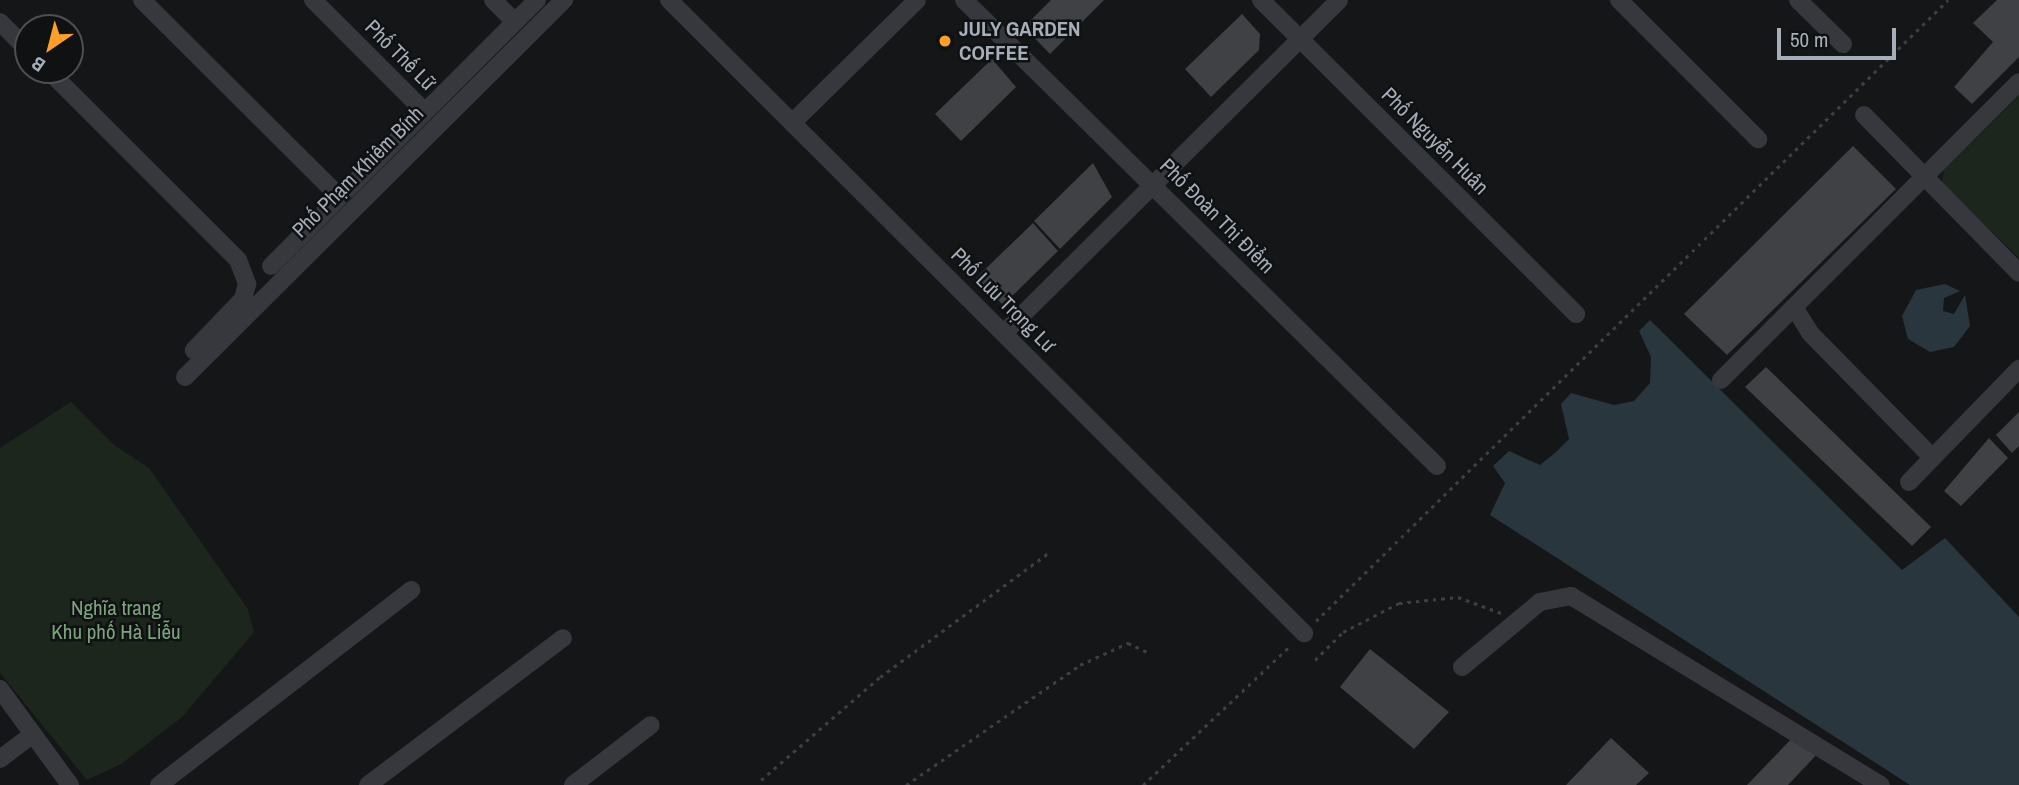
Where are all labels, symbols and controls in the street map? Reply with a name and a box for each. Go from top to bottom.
north arrow [14,14,84,84]
scale bar [1781,14,1900,58]
street label: Phố Thế Lữ [360,15,440,95]
place label: JULY GARDEN COFFEE [959,16,1081,66]
text: 50 m [1790,25,1828,54]
marker: JULY GARDEN COFFEE [937,33,953,49]
text: B [26,51,50,78]
street label: Phố Nguyễn Huân [1376,82,1494,200]
street label: Phố Phạm Khiêm Bính [287,101,429,243]
street label: Phố Đoàn Thị Điểm [1154,153,1280,279]
street label: Phố Lưu Trọng Lư [946,243,1060,357]
park label: Nghĩa trang Khu phố Hà Liễu [51,595,181,645]

